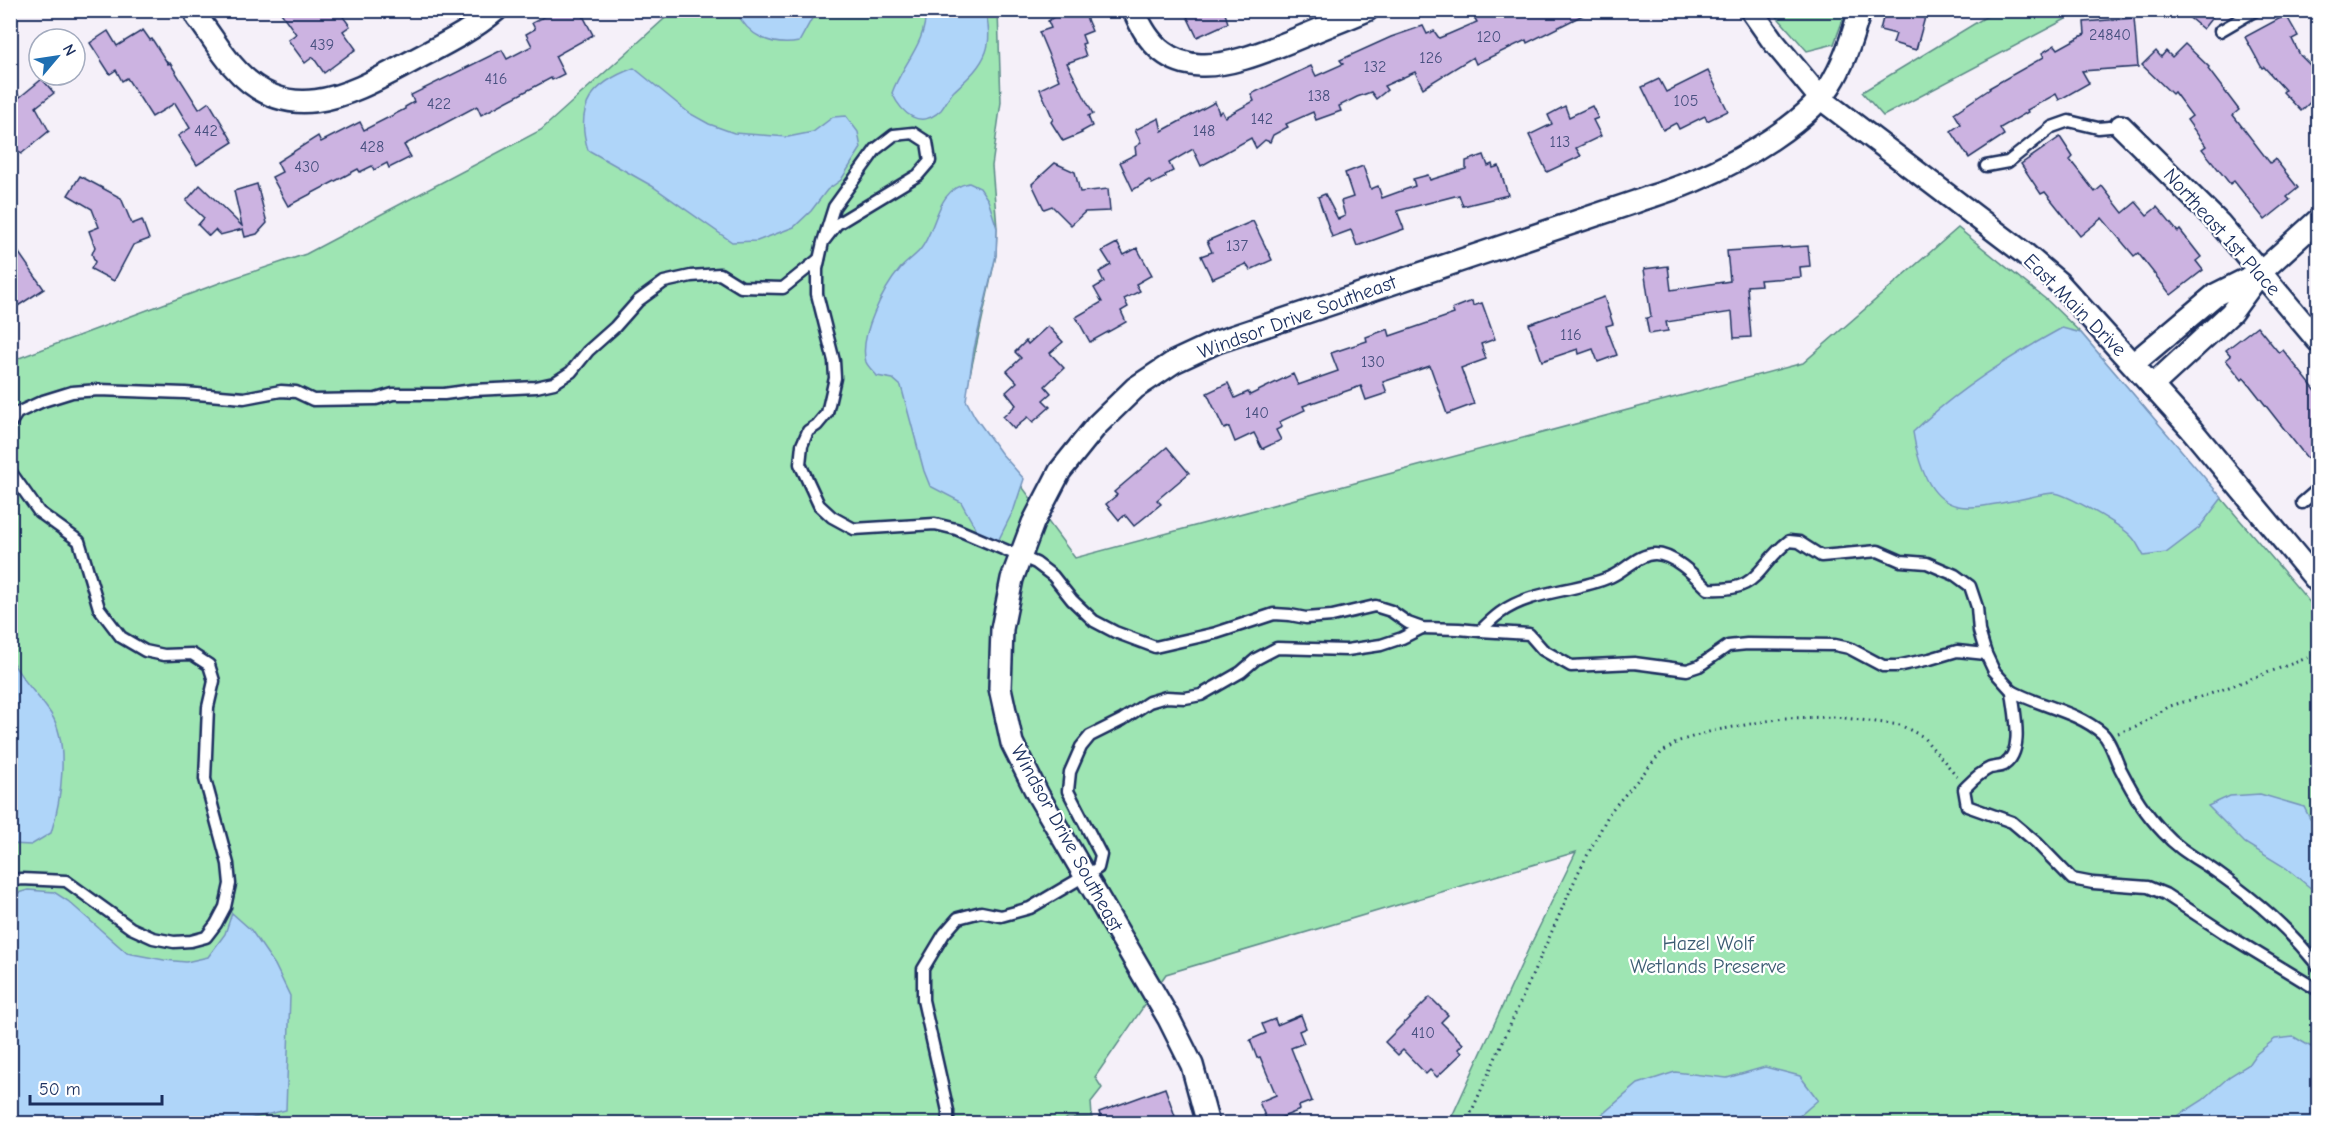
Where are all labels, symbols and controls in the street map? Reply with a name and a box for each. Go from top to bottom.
house number: 24840 [2089,26,2131,44]
north arrow [27,27,87,87]
house number: 120 [1477,28,1501,46]
house number: 439 [310,36,334,54]
text: N [59,41,80,59]
house number: 126 [1419,49,1443,67]
house number: 132 [1364,58,1386,76]
house number: 416 [485,70,507,88]
house number: 138 [1308,87,1330,105]
house number: 105 [1674,92,1698,110]
house number: 422 [427,95,451,113]
house number: 142 [1251,110,1273,128]
house number: 442 [194,122,218,140]
house number: 148 [1193,122,1215,140]
house number: 113 [1550,133,1570,151]
house number: 428 [360,138,384,156]
house number: 430 [294,158,320,176]
street label: Northeast 1st Place [2159,164,2285,300]
house number: 137 [1226,237,1248,255]
street label: East Main Drive [2019,249,2131,361]
street label: Windsor Drive Southeast [1195,270,1401,364]
house number: 116 [1560,326,1582,344]
house number: 130 [1361,353,1385,371]
house number: 140 [1245,404,1269,422]
street label: Windsor Drive Southeast [1006,741,1128,936]
park label: Hazel Wolf Wetlands Preserve [1630,932,1786,978]
house number: 410 [1411,1024,1435,1042]
scale bar [30,1068,162,1106]
text: 50 m [39,1079,81,1100]

